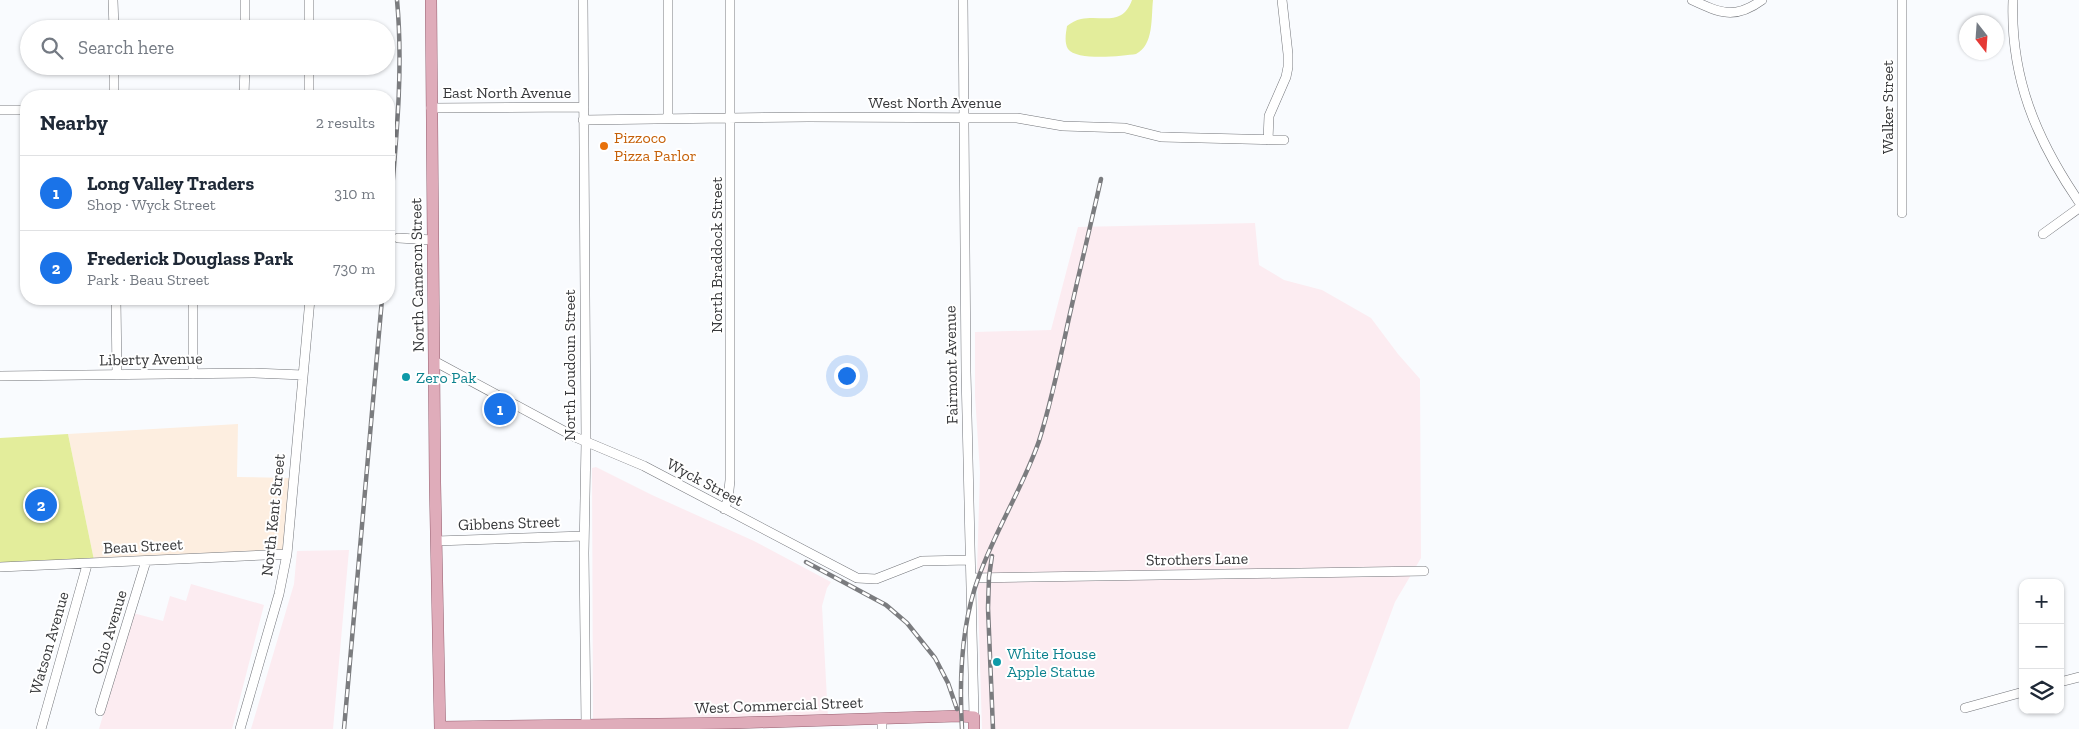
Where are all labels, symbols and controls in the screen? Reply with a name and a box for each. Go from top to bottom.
north arrow [1959,15,2004,60]
search box [20,20,395,75]
icon: search [38,34,66,62]
text: Search here [78,36,174,59]
street label: Walker Street [1878,60,1897,154]
street label: East North Avenue [443,83,571,102]
street label: West North Avenue [868,93,1002,112]
text: Nearby [40,110,108,135]
text: 2 results [316,113,375,132]
place label: Pizzoco Pizza Parlor [614,128,697,165]
marker: Pizzoco Pizza Parlor [598,140,610,152]
text: Long Valley Traders [87,172,254,195]
street label: North Braddock Street [707,177,726,333]
text: 1 [53,184,59,203]
text: 310 m [334,184,375,203]
text: Shop · Wyck Street [87,195,216,214]
street label: North Cameron Street [406,198,428,352]
text: Frederick Douglass Park [87,247,293,270]
text: 2 [52,259,60,278]
text: 730 m [333,259,375,278]
text: Park · Beau Street [87,270,209,289]
street label: North Loudoun Street [560,289,579,441]
street label: Fairmont Avenue [940,306,962,424]
street label: Liberty Avenue [99,349,203,369]
your location [834,363,860,389]
place label: Zero Pak [416,368,477,387]
marker: Zero Pak [400,371,412,383]
pin: 1 [484,390,516,428]
street label: North Kent Street [257,453,289,577]
street label: Wyck Street [664,454,747,510]
pin: 2 [25,486,57,524]
street label: Gibbens Street [458,512,560,534]
street label: Beau Street [103,534,183,558]
street label: Strothers Lane [1146,549,1248,569]
map controls [2019,579,2064,714]
button: + [2019,579,2064,624]
street label: Ohio Avenue [87,588,131,676]
street label: Watson Avenue [25,589,73,697]
button: − [2019,624,2064,669]
place label: White House Apple Statue [1007,644,1096,681]
marker: White House Apple Statue [991,656,1003,668]
button: layers [2019,669,2064,714]
street label: West Commercial Street [695,693,864,717]

